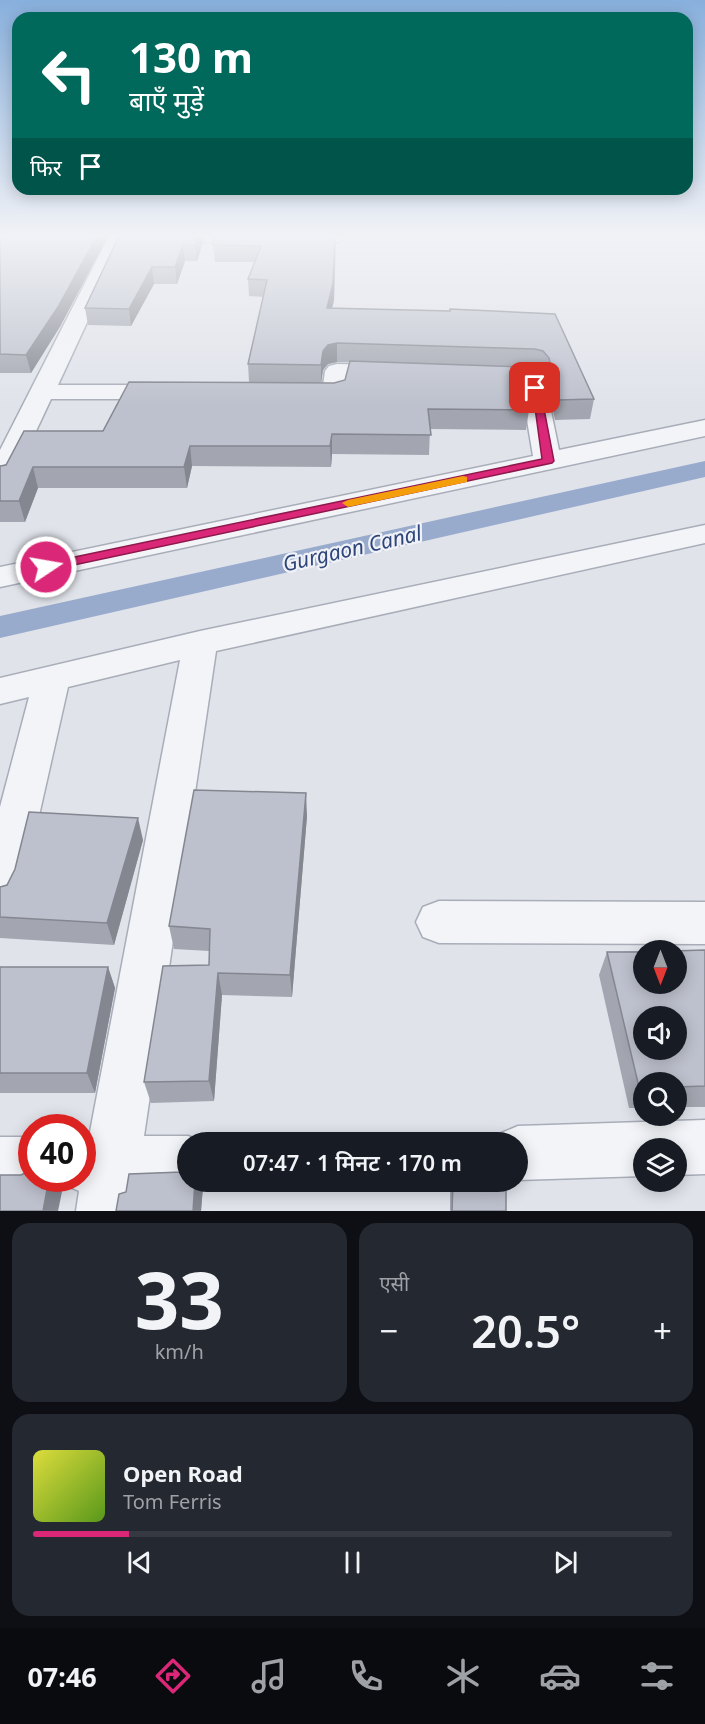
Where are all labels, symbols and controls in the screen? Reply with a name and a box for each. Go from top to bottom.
text: 130 m [129,28,253,85]
icon: left [30,36,108,114]
text: बाएँ मुड़ें [129,82,204,119]
icon: arrive [74,150,107,183]
text: फिर [30,152,62,182]
pin [509,362,560,413]
icon: arrive [518,371,551,404]
water label: Gurgaon Canal [280,518,425,578]
position arrow [14,535,78,599]
north arrow [633,940,687,994]
map controls [633,940,687,1192]
button: sound [633,1006,687,1060]
button: search [633,1072,687,1126]
speed limit sign: 40 [18,1114,96,1192]
button: layers [633,1138,687,1192]
text: 07:47 · 1 मिनट · 170 m [243,1147,462,1177]
text: 33 [135,1246,224,1352]
text: एसी [380,1270,409,1297]
text: 20.5° [471,1300,580,1361]
text: − [380,1308,398,1353]
text: + [653,1308,672,1353]
text: km/h [155,1338,204,1365]
text: Open Road [123,1458,243,1488]
text: Tom Ferris [123,1488,222,1515]
icon: previous [123,1546,156,1579]
icon: pause [336,1546,369,1579]
icon: next [549,1546,582,1579]
icon: directions [152,1655,194,1697]
icon: music [248,1655,290,1697]
icon: phone [345,1655,387,1697]
icon: climate [442,1655,484,1697]
icon: car [539,1655,581,1697]
icon: filters [636,1655,678,1697]
text: 07:46 [27,1658,97,1695]

